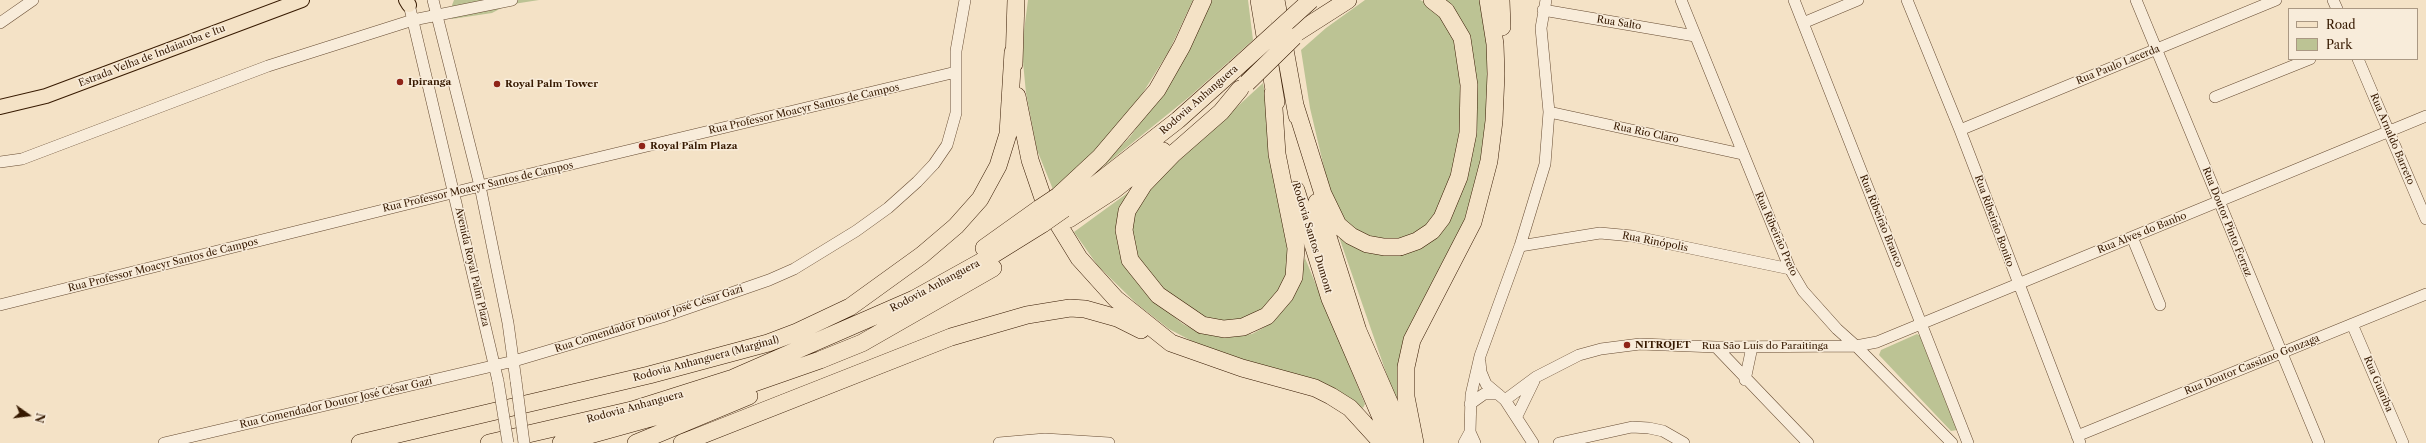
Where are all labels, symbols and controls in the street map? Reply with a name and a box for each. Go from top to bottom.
legend [2288,8,2418,60]
street label: Rua Salto [1596,14,1642,32]
text: Road [2326,17,2356,32]
street label: Estrada Velha de Indaiatuba e Itu [77,22,227,90]
text: Park [2326,37,2352,52]
street label: Rua Paulo Lacerda [2074,43,2162,87]
street label: Rodovia Anhanguera [1157,63,1241,137]
place label: Ipiranga [408,76,451,88]
marker: Ipiranga [395,77,405,87]
place label: Royal Palm Tower [505,78,598,90]
marker: Royal Palm Tower [492,79,502,89]
street label: Rua Professor Moacyr Santos de Campos [708,81,900,137]
street label: Rua Arnaldo Barreto [2367,91,2417,187]
street label: Rua Rio Claro [1612,120,1680,146]
place label: Royal Palm Plaza [650,140,738,152]
marker: Royal Palm Plaza [637,141,647,151]
street label: Rua Professor Moacyr Santos de Campos [382,159,574,215]
street label: Rua Doutor Pinto Ferraz [2200,165,2254,279]
street label: Rua Ribeirão Branco [1857,173,1905,269]
street label: Rua Ribeirão Bonito [1972,173,2016,269]
street label: Rodovia Santos Dumont [1289,181,1335,295]
street label: Rua Ribeirão Preto [1752,190,1800,278]
street label: Avenida Royal Palm Plaza [452,206,492,328]
street label: Rua Alves do Banho [2096,210,2188,256]
street label: Rua Rinópolis [1621,230,1689,254]
street label: Rua Professor Moacyr Santos de Campos [67,236,259,294]
street label: Rodovia Anhanguera [888,257,982,315]
street label: Rua Comendador Doutor José César Gazi [553,283,745,355]
street label: Rua Doutor Cassiano Gonzaga [2183,332,2321,398]
street label: Rodovia Anhanguera (Marginal) [632,334,780,384]
place label: NITROJET [1635,339,1691,351]
marker: NITROJET [1622,340,1632,350]
street label: Rua São Luís do Paraitinga [1702,340,1828,352]
street label: Rua Guariba [2361,354,2395,414]
street label: Rua Comendador Doutor José César Gazi [239,375,433,431]
street label: Rodovia Anhanguera [585,388,685,426]
north arrow [8,395,48,435]
text: N [32,412,48,424]

